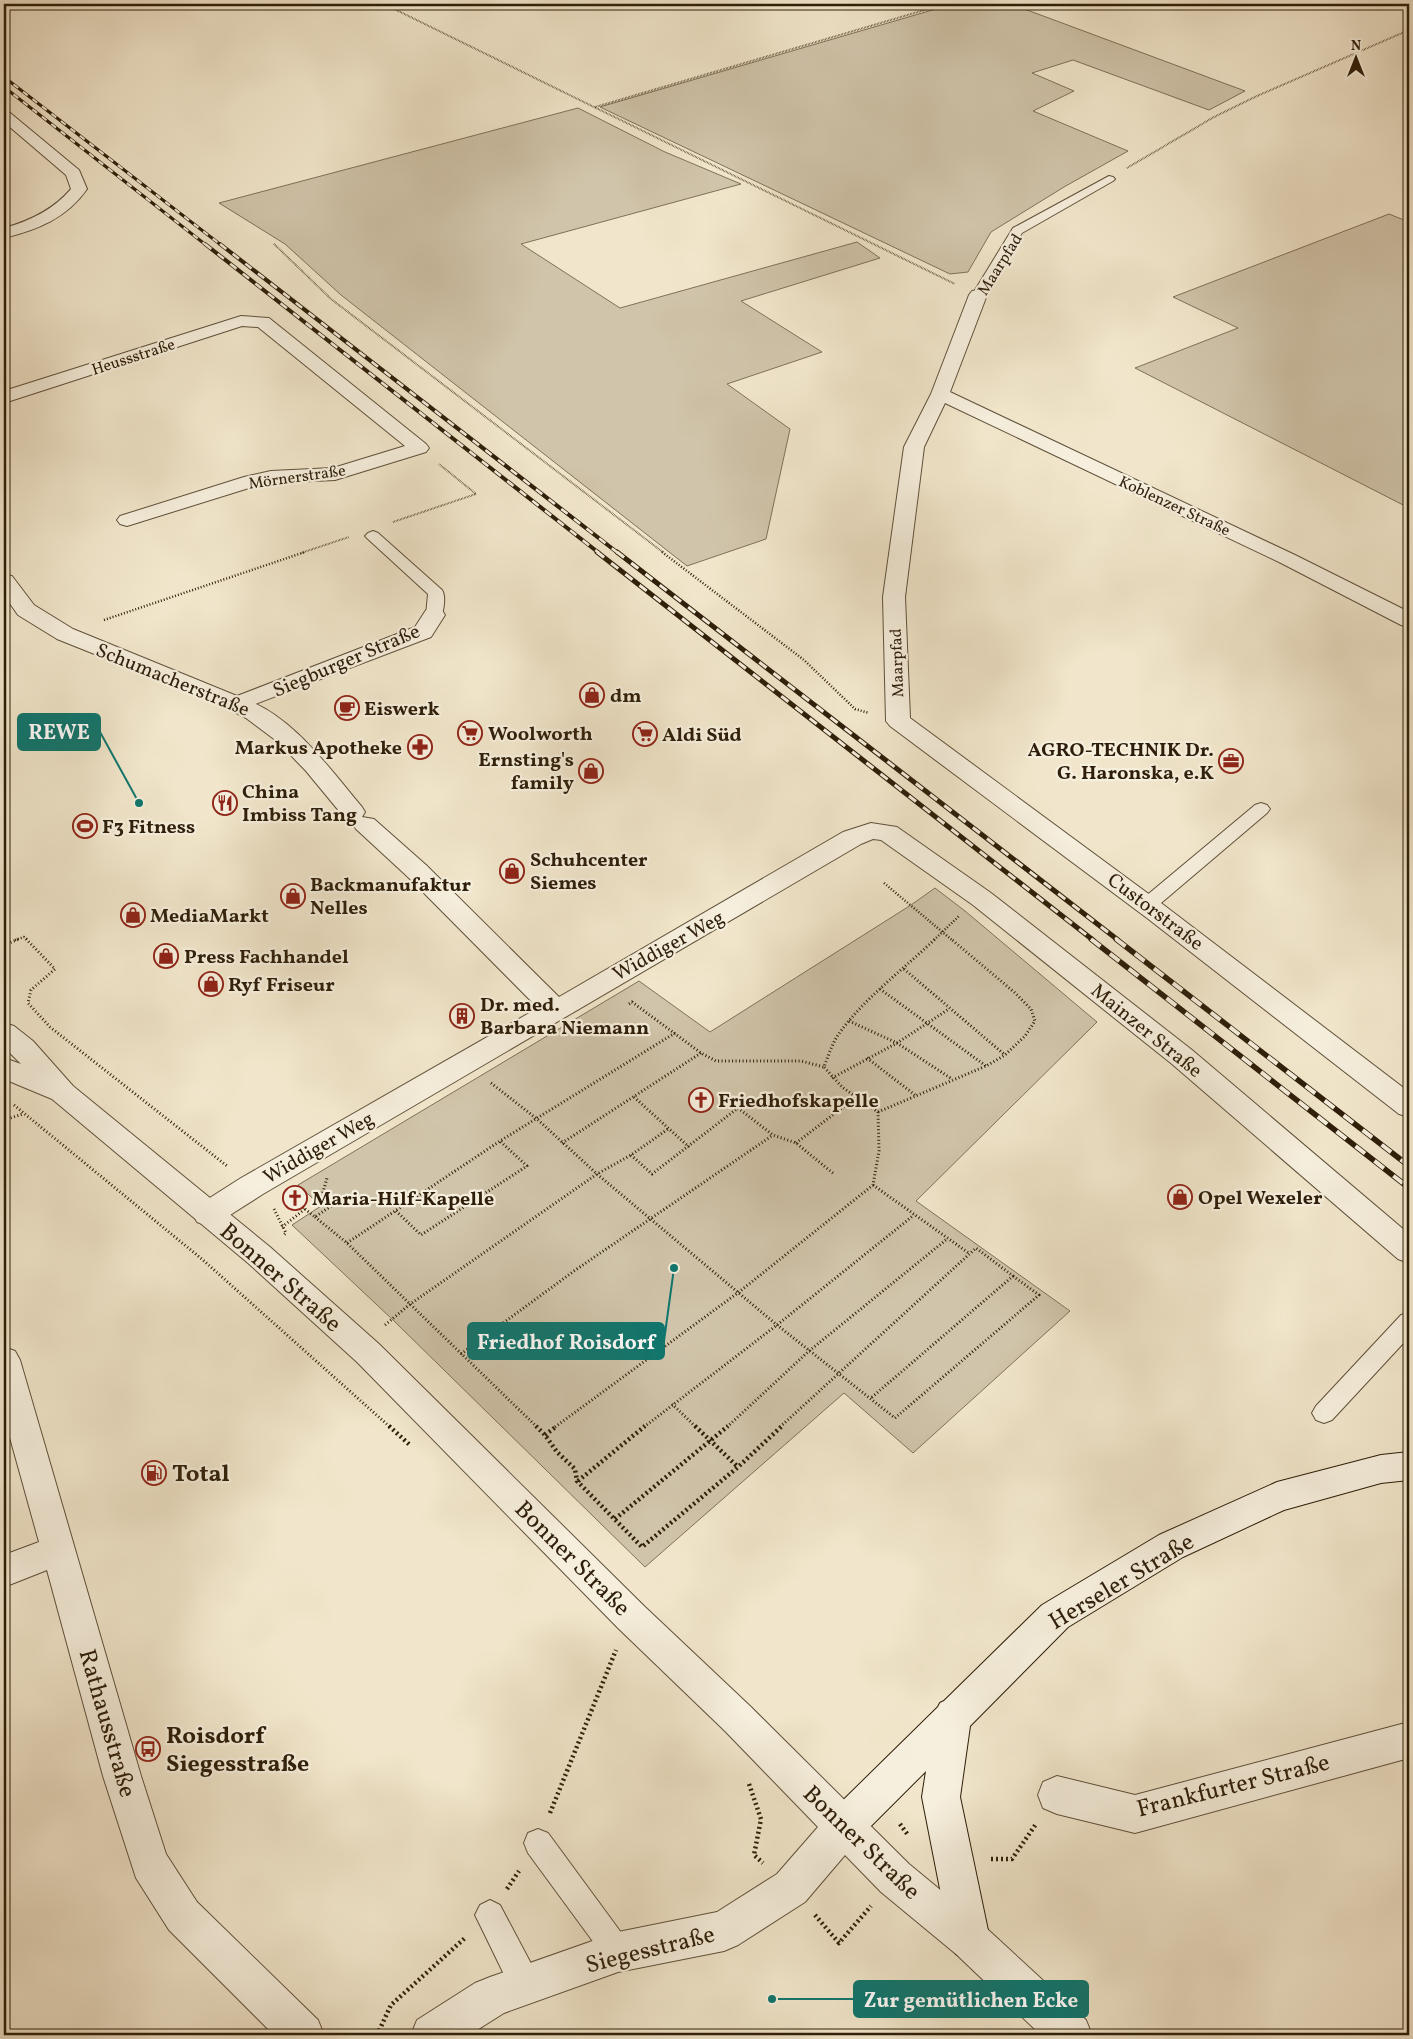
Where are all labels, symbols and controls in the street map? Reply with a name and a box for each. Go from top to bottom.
north arrow [1330,32,1380,82]
text: N [1351,37,1361,56]
street label: Maarpfad [973,230,1028,300]
street label: Heussstraße [89,334,178,382]
street label: Mörnerstraße [247,460,347,496]
street label: Koblenzer Straße [1115,471,1234,542]
street label: Siegburger Straße [269,618,425,705]
street label: Maarpfad [886,628,910,698]
street label: Schumacherstraße [91,637,253,725]
shop icon: dm [579,682,605,708]
place label: dm [610,683,642,711]
cafe icon: Eiswerk [334,695,360,721]
place label: Eiswerk [364,696,440,724]
callout: REWE [18,714,100,750]
text: REWE [28,719,90,748]
supermarket icon: Woolworth [457,720,483,746]
place label: Woolworth [488,721,593,749]
supermarket icon: Aldi Süd [632,721,658,747]
place label: Aldi Süd [662,722,742,750]
pharmacy icon: Markus Apotheke [407,734,433,760]
place label: Markus Apotheke [235,735,402,763]
place label: AGRO-TECHNIK Dr. G. Haronska, e.K [1028,737,1215,788]
place label: Ernsting's family [478,747,574,798]
office icon: AGRO-TECHNIK Dr. G. Haronska, e.K [1218,748,1244,774]
shop icon: Ernsting's family [578,758,604,784]
place label: China Imbiss Tang [242,779,357,830]
restaurant icon: China Imbiss Tang [212,790,238,816]
sports icon: F3 Fitness [72,813,98,839]
place label: F3 Fitness [102,814,195,842]
place label: Schuhcenter Siemes [530,847,648,898]
shop icon: Schuhcenter Siemes [499,858,525,884]
street label: Custorstraße [1101,867,1209,958]
place label: Backmanufaktur Nelles [310,872,471,923]
shop icon: Backmanufaktur Nelles [280,883,306,909]
shop icon: MediaMarkt [120,902,146,928]
place label: MediaMarkt [150,903,269,931]
street label: Widdiger Weg [608,905,730,989]
shop icon: Press Fachhandel [153,943,179,969]
place label: Press Fachhandel [184,944,349,972]
shop icon: Ryf Friseur [198,971,224,997]
place label: Ryf Friseur [228,972,335,1000]
street label: Mainzer Straße [1084,978,1208,1085]
place label: Dr. med. Barbara Niemann [480,992,649,1043]
building icon: Dr. med. Barbara Niemann [449,1003,475,1029]
church icon: Friedhofskapelle [688,1087,714,1113]
place label: Friedhofskapelle [718,1088,879,1116]
street label: Widdiger Weg [258,1106,380,1192]
shop icon: Opel Wexeler [1167,1184,1193,1210]
church icon: Maria-Hilf-Kapelle [282,1185,308,1211]
place label: Opel Wexeler [1198,1185,1323,1213]
place label: Maria-Hilf-Kapelle [312,1186,494,1214]
street label: Bonner Straße [211,1216,348,1341]
callout: Friedhof Roisdorf [468,1323,664,1359]
text: Friedhof Roisdorf [477,1329,657,1358]
place label: Total [172,1458,230,1492]
fuel station icon: Total [141,1460,167,1486]
street label: Bonner Straße [506,1494,637,1625]
street label: Herseler Straße [1043,1526,1201,1640]
street label: Rathausstraße [69,1645,143,1802]
place label: Roisdorf Siegesstraße [166,1720,309,1782]
bus stop icon: Roisdorf Siegesstraße [135,1736,161,1762]
street label: Frankfurter Straße [1133,1747,1334,1827]
street label: Bonner Straße [794,1778,927,1908]
street label: Siegesstraße [582,1918,719,1983]
callout: Zur gemütlichen Ecke [854,1981,1088,2017]
text: Zur gemütlichen Ecke [864,1987,1078,2016]

